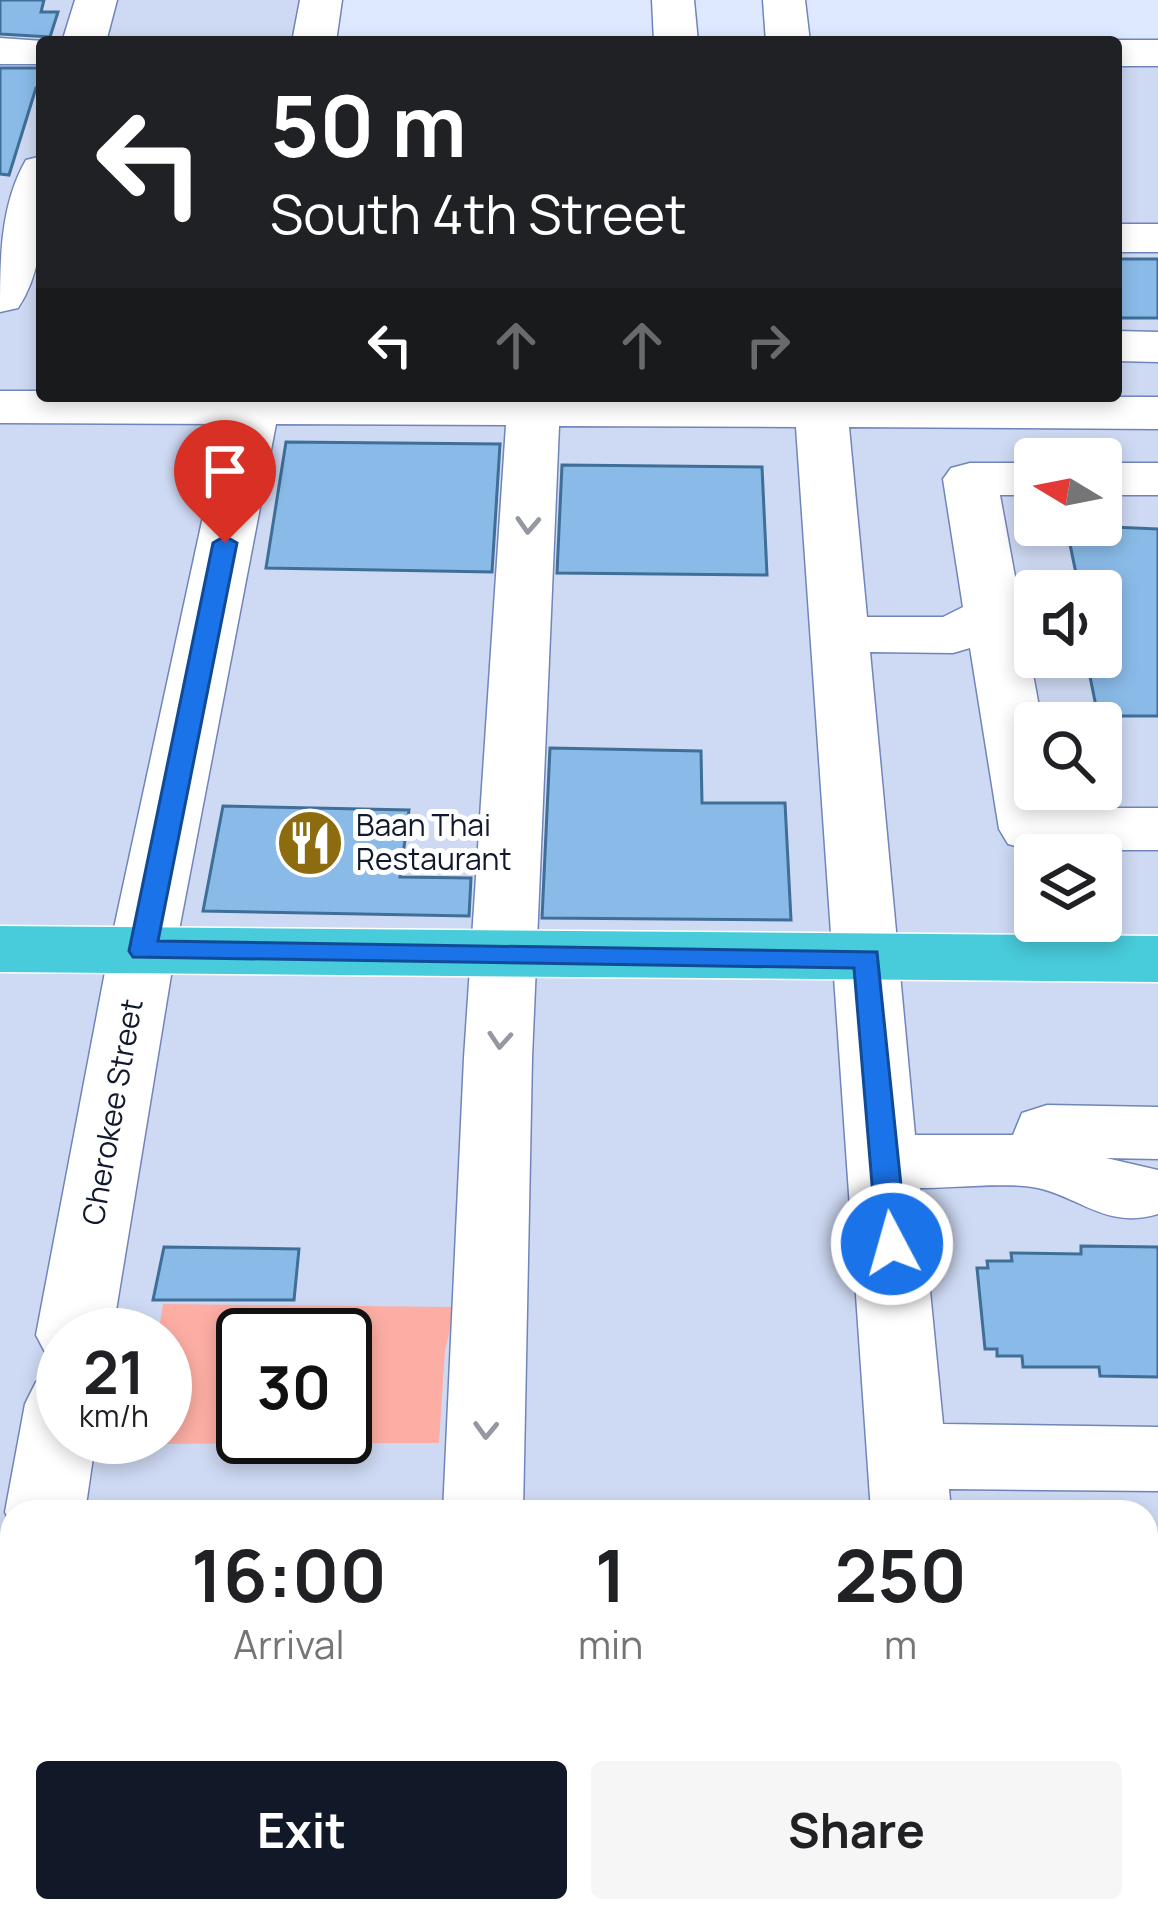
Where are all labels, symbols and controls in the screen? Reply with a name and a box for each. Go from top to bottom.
text: 50 m [270,67,467,182]
icon: left [72,84,228,240]
text: South 4th Street [270,176,687,250]
icon: left [357,312,423,378]
icon: ahead [483,312,549,378]
icon: ahead [609,312,675,378]
icon: right [735,312,801,378]
pin [174,420,276,543]
icon: arrive [192,438,258,504]
north arrow [1014,438,1122,546]
map controls [1014,438,1122,942]
one-way arrow [515,516,541,535]
button: sound [1014,570,1122,678]
button: search [1014,702,1122,810]
place label: Baan Thai Restaurant [356,804,511,879]
restaurant icon: Baan Thai Restaurant [275,808,345,878]
button: layers [1014,834,1122,942]
street label: Cherokee Street [71,995,152,1228]
one-way arrow [487,1031,513,1050]
position arrow [829,1181,955,1307]
speed limit sign: 30 [216,1308,372,1464]
text: 21 [83,1330,145,1412]
text: km/h [79,1395,149,1436]
one-way arrow [473,1421,499,1440]
text: 16:00 [191,1525,387,1624]
text: 1 [595,1525,626,1624]
text: 250 [834,1525,967,1624]
text: Arrival [233,1617,345,1671]
text: min [578,1617,643,1671]
text: m [884,1617,917,1671]
button: Exit [36,1761,567,1899]
button: Share [591,1761,1122,1899]

